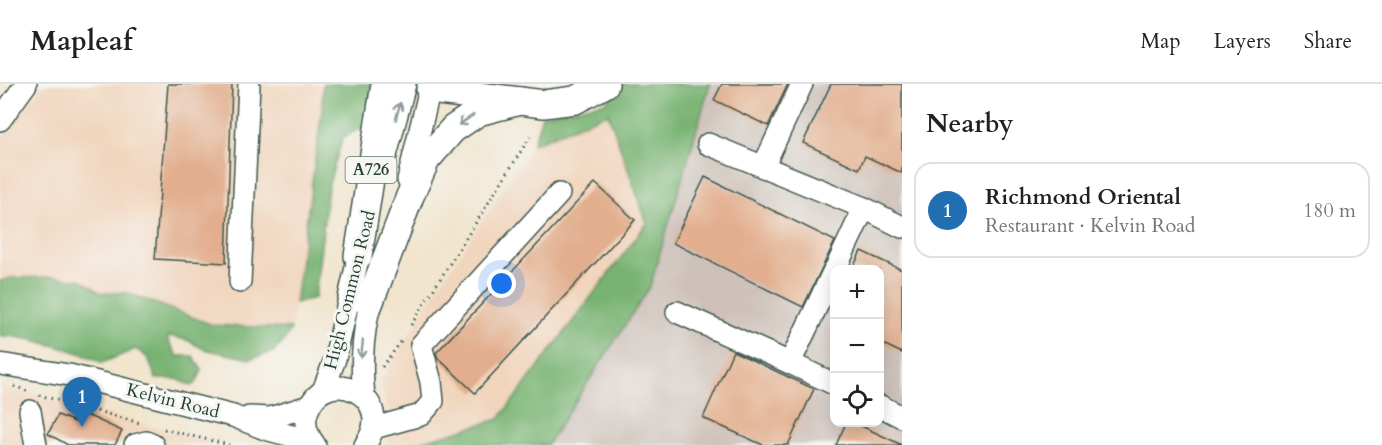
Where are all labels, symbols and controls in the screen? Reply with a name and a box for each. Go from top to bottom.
text: Mapleaf [30,22,133,60]
text: Map [1141,27,1181,56]
text: Layers [1214,27,1271,56]
text: Share [1304,27,1352,56]
one-way arrow [393,102,404,121]
text: Nearby [926,106,1014,141]
one-way arrow [458,114,474,126]
road number: A726 [346,157,397,183]
text: Richmond Oriental [985,182,1181,212]
text: 1 [942,197,953,224]
text: 180 m [1303,197,1356,224]
street label: High Common Road [318,207,382,372]
text: Restaurant · Kelvin Road [985,212,1196,239]
map controls [830,265,884,427]
button: + [830,265,884,319]
your location [487,269,516,298]
button: − [830,319,884,373]
one-way arrow [356,338,367,358]
button: locate [830,373,884,427]
street label: Kelvin Road [124,377,222,425]
pin: 1 [62,378,101,427]

